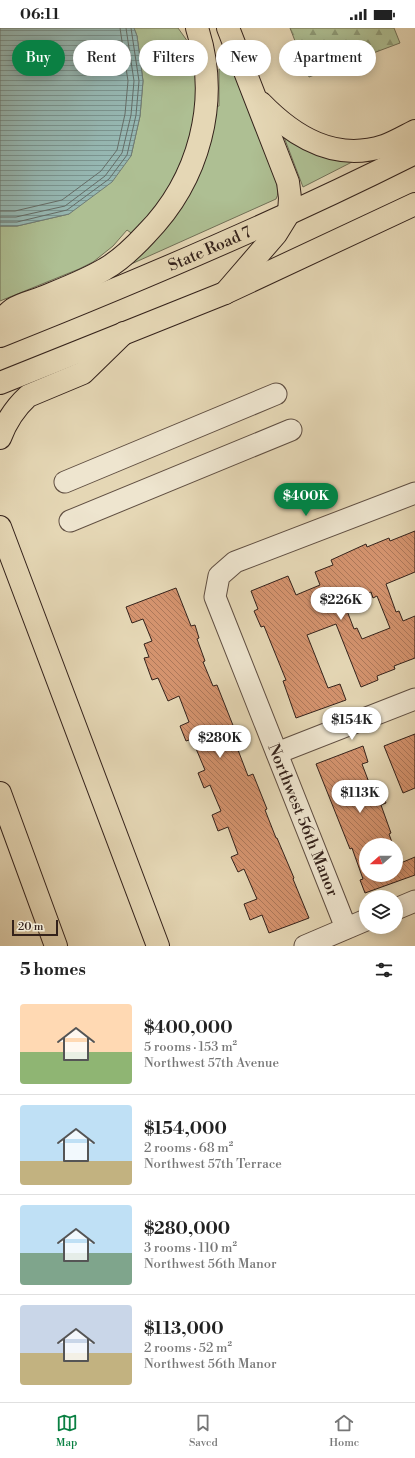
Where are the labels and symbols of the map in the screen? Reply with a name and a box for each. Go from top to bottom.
street label: State Road 7 [165,222,254,276]
pin: $400K [278,483,334,517]
pin: $226K [313,587,369,621]
pin: $154K [324,707,380,741]
pin: $280K [192,725,248,759]
street label: Northwest 56th Manor [263,741,343,900]
pin: $113K [332,780,388,814]
north arrow [359,838,403,882]
scale bar [12,918,58,937]

